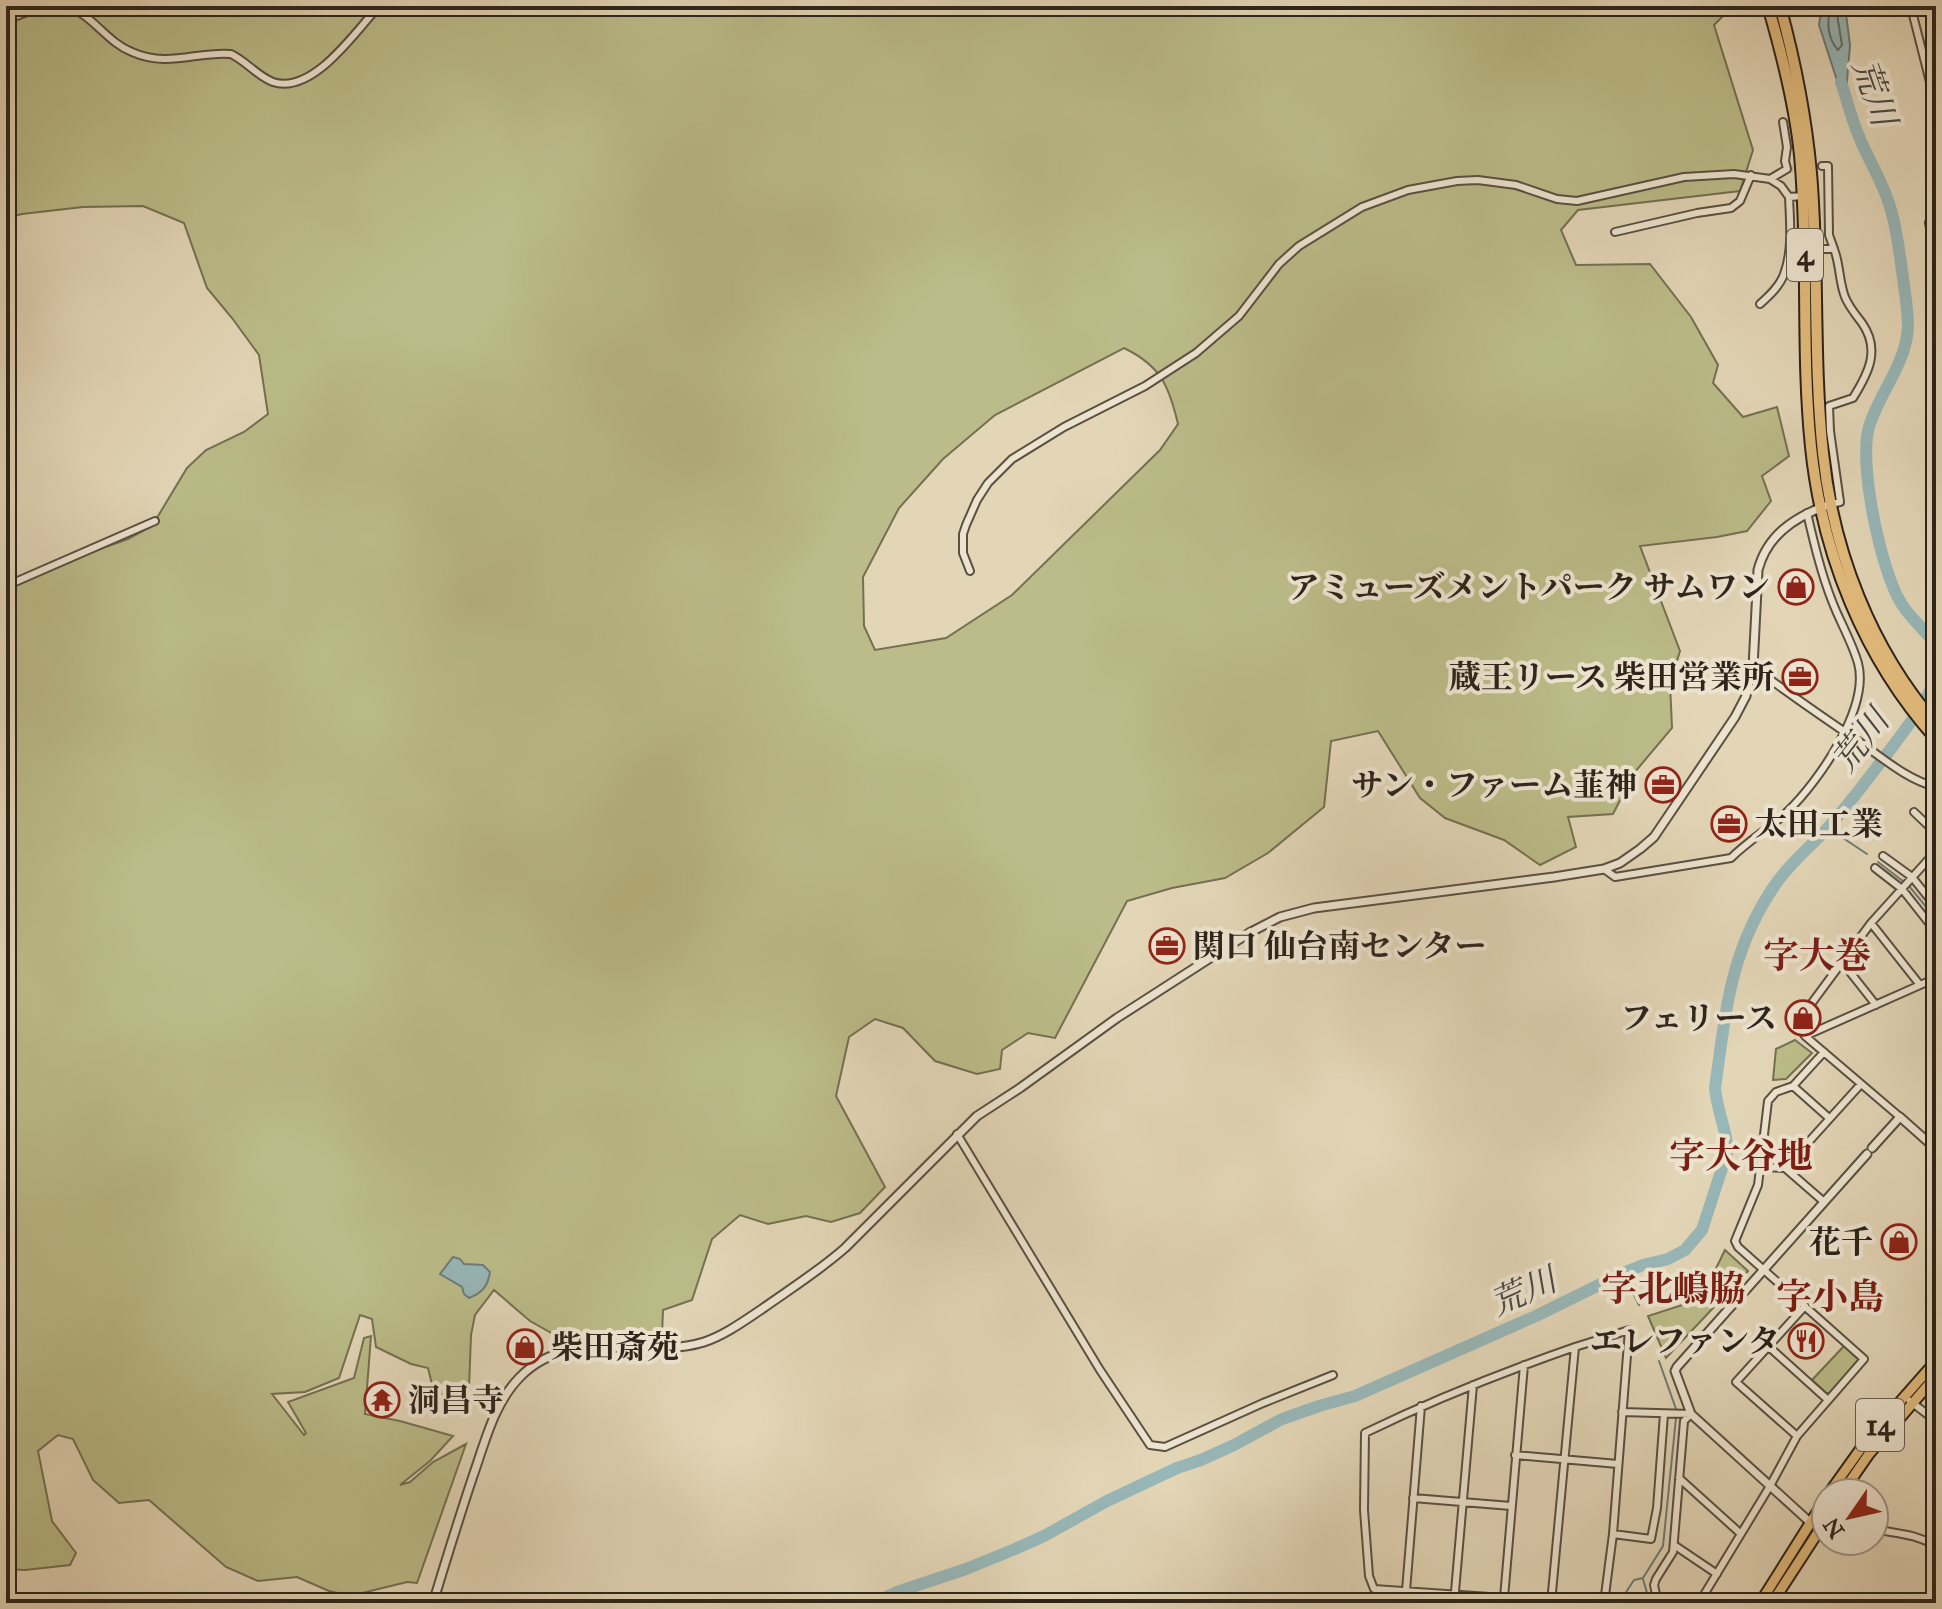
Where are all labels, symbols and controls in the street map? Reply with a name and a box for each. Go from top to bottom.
water label: 荒川 [1844,53,1906,135]
road number: 4 [1787,229,1823,281]
place label: アミューズメントパーク サムワン [1288,568,1770,607]
shop icon: アミューズメントパーク サムワン [1777,568,1815,606]
place label: 蔵王リース 柴田営業所 [1449,658,1774,697]
office icon: 蔵王リース 柴田営業所 [1781,658,1819,696]
water label: 荒川 [1823,698,1900,780]
place label: サン・ファーム韮神 [1351,766,1637,805]
office icon: サン・ファーム韮神 [1644,766,1682,804]
office icon: 太田工業 [1710,805,1748,843]
place label: 太田工業 [1755,805,1883,844]
office icon: 関口 仙台南センター [1148,927,1186,965]
place label: 関口 仙台南センター [1193,927,1487,966]
district label: 字大巻 [1763,934,1871,978]
place label: フェリース [1620,999,1777,1038]
shop icon: フェリース [1784,999,1822,1037]
district label: 字大谷地 [1669,1134,1813,1178]
place label: 花千 [1809,1223,1873,1262]
shop icon: 花千 [1880,1223,1918,1261]
water label: 荒川 [1484,1257,1566,1324]
district label: 字北嶋脇 [1601,1267,1745,1311]
district label: 字小島 [1776,1275,1884,1319]
place label: エレファンタ [1590,1322,1780,1361]
restaurant icon: エレファンタ [1787,1322,1825,1360]
shop icon: 柴田斎苑 [506,1328,544,1366]
place label: 柴田斎苑 [551,1328,679,1367]
temple icon: 洞昌寺 [363,1381,401,1419]
place label: 洞昌寺 [408,1381,504,1420]
road number: 14 [1856,1399,1904,1451]
north arrow [1810,1477,1890,1557]
text: N [1817,1512,1850,1543]

